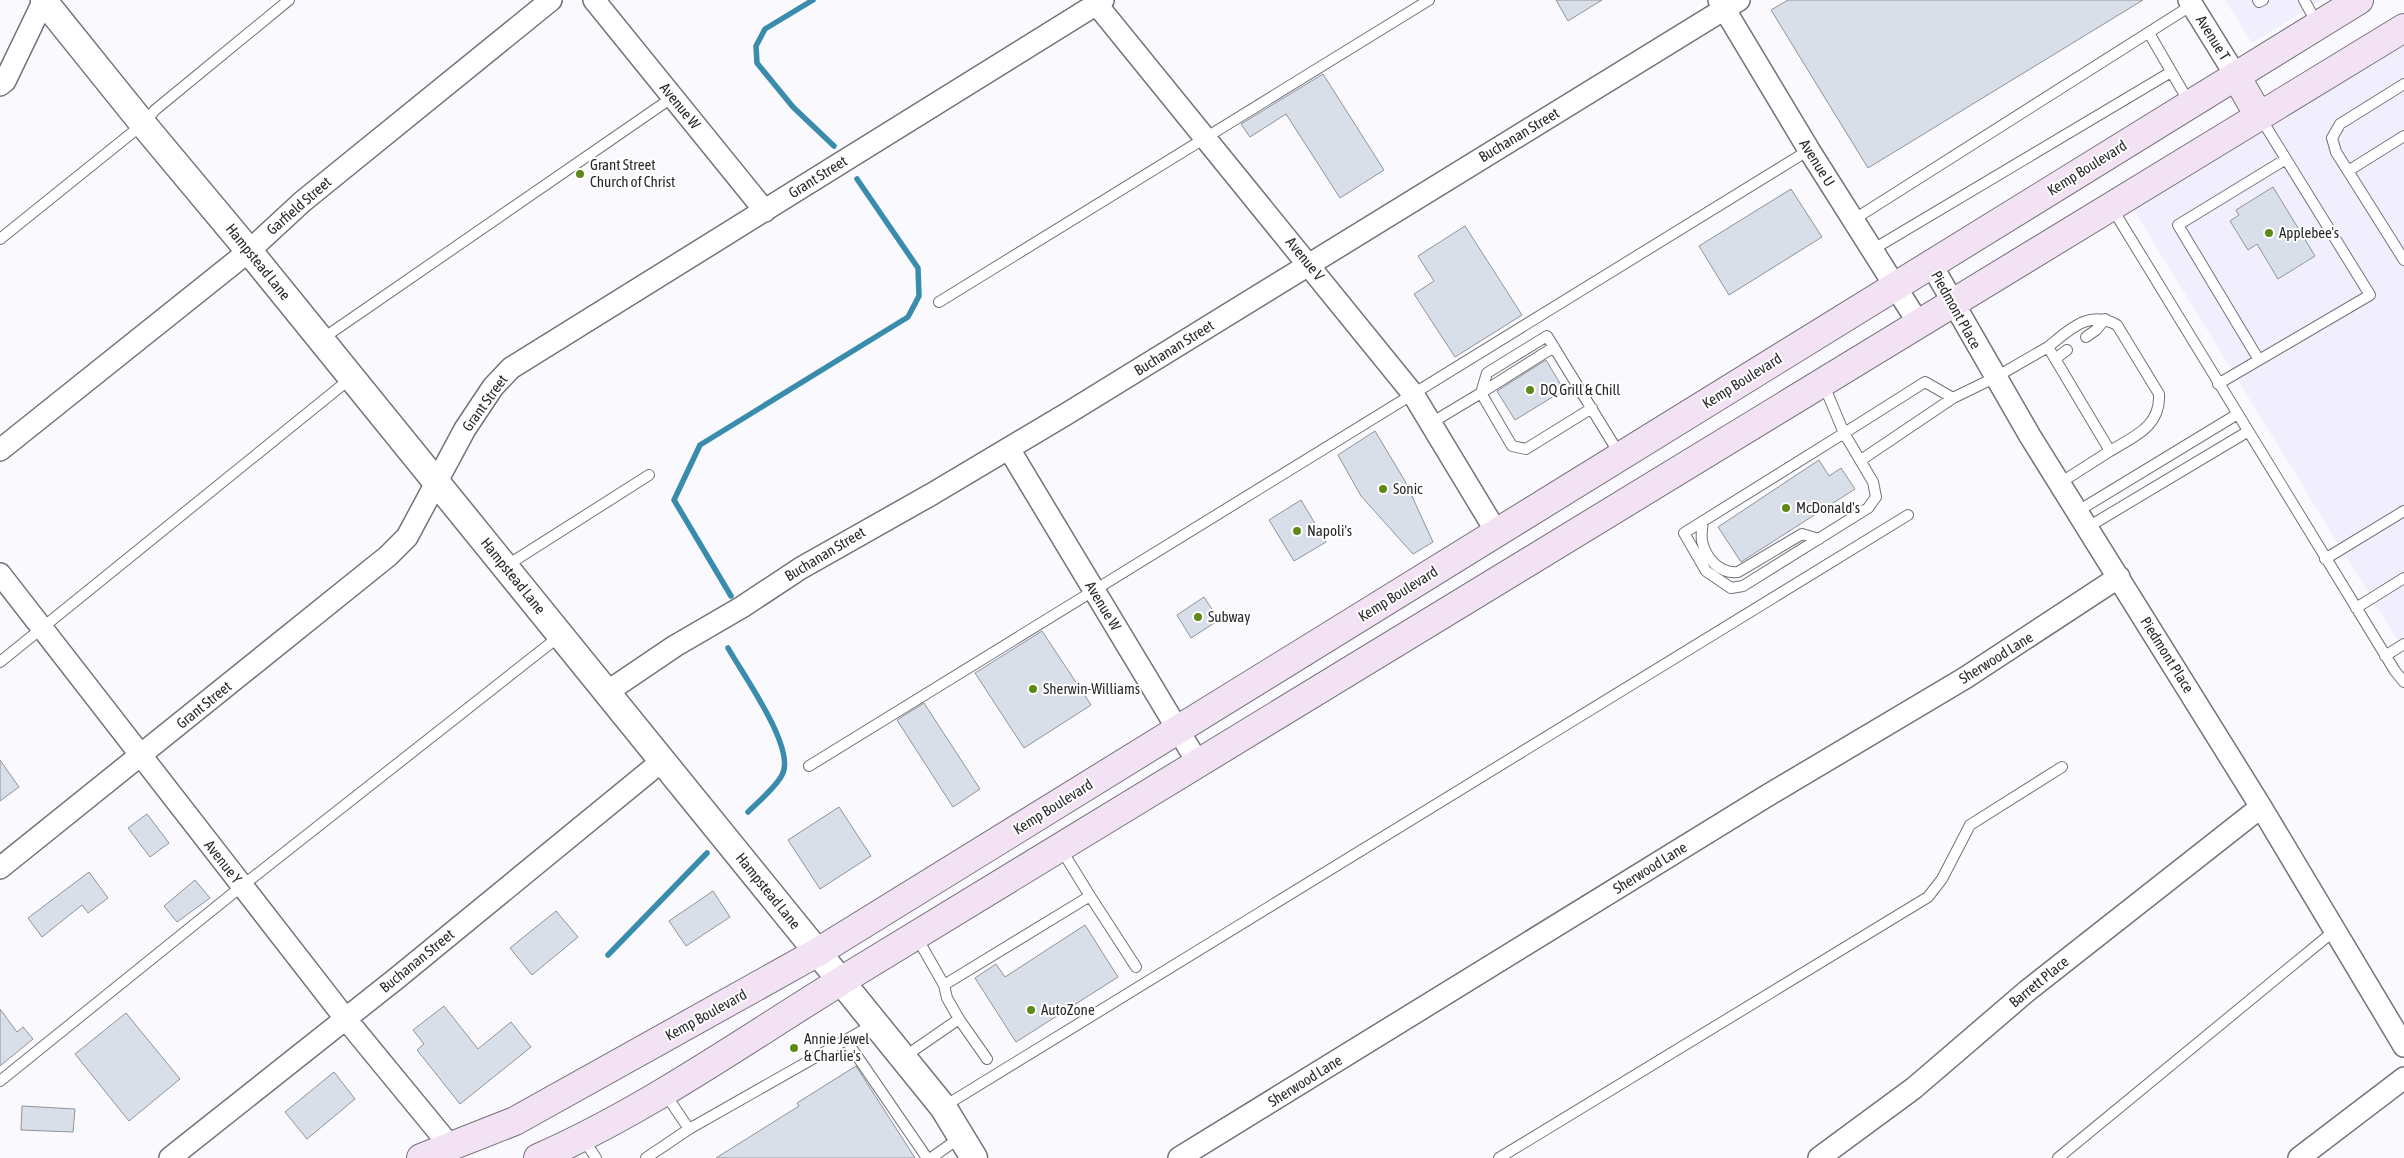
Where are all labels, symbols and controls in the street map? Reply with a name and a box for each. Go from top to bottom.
street label: Avenue T [2193,12,2234,64]
street label: Avenue W [657,79,704,132]
street label: Buchanan Street [1476,104,1562,165]
street label: Avenue U [1796,136,1839,189]
street label: Kemp Boulevard [2044,136,2130,199]
street label: Grant Street [785,152,850,201]
place label: Grant Street Church of Christ [590,156,675,190]
marker: Grant Street Church of Christ [574,168,586,180]
street label: Garfield Street [263,173,334,238]
street label: Hampstead Lane [223,220,294,303]
place label: Applebee's [2279,224,2339,241]
marker: Applebee's [2263,227,2275,239]
street label: Avenue V [1283,234,1328,284]
street label: Piedmont Place [1928,268,1985,352]
street label: Buchanan Street [1131,316,1217,379]
street label: Kemp Boulevard [1699,349,1785,412]
street label: Grant Street [458,371,511,434]
place label: DQ Grill & Chill [1540,381,1620,398]
marker: DQ Grill & Chill [1524,384,1536,396]
place label: Sonic [1393,480,1423,497]
marker: Sonic [1377,483,1389,495]
place label: McDonald's [1796,499,1860,516]
marker: McDonald's [1780,502,1792,514]
place label: Napoli's [1307,522,1352,539]
street label: Buchanan Street [782,523,868,584]
marker: Napoli's [1291,525,1303,537]
street label: Hampstead Lane [478,534,549,617]
street label: Kemp Boulevard [1355,562,1441,625]
street label: Avenue W [1082,578,1125,634]
place label: Subway [1208,608,1250,625]
marker: Subway [1192,611,1204,623]
street label: Piedmont Place [2137,614,2198,696]
street label: Sherwood Lane [1956,628,2036,687]
street label: Grant Street [173,677,235,732]
place label: Sherwin-Williams [1043,680,1140,697]
marker: Sherwin-Williams [1027,683,1039,695]
street label: Kemp Boulevard [1010,775,1096,838]
street label: Avenue Y [201,837,246,887]
street label: Sherwood Lane [1610,838,1690,897]
street label: Hampstead Lane [733,849,804,932]
street label: Buchanan Street [376,925,457,996]
street label: Barrett Place [2006,953,2072,1011]
street label: Kemp Boulevard [662,985,749,1044]
place label: AutoZone [1041,1001,1095,1018]
marker: AutoZone [1025,1004,1037,1016]
place label: Annie Jewel & Charlie's [804,1030,869,1064]
marker: Annie Jewel & Charlie's [788,1042,800,1054]
street label: Sherwood Lane [1265,1051,1345,1110]

